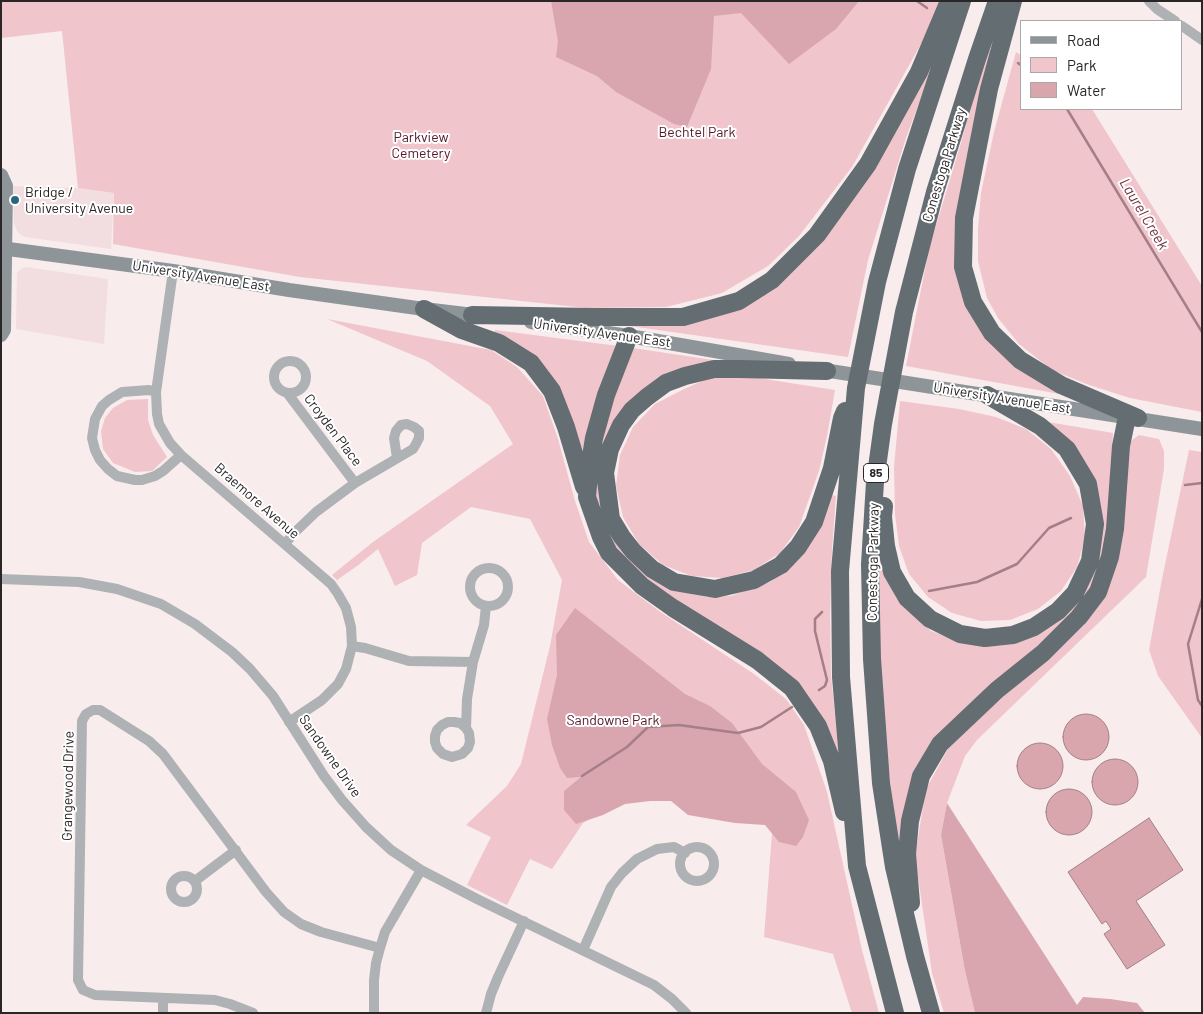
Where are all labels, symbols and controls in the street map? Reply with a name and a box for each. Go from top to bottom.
legend [1020,20,1183,110]
text: Road [1067,31,1100,49]
text: Park [1067,56,1096,74]
text: Water [1067,81,1106,99]
street label: Conestoga Parkway [919,106,969,224]
park label: Bechtel Park [659,124,735,140]
park label: Parkview Cemetery [391,129,451,162]
water label: Laurel Creek [1116,175,1172,253]
place label: Bridge / University Avenue [25,184,133,216]
marker: Bridge / University Avenue [9,194,21,206]
street label: University Avenue East [131,257,271,295]
street label: University Avenue East [532,315,672,351]
street label: University Avenue East [932,379,1072,417]
street label: Croyden Place [300,391,366,469]
street label: Braemore Avenue [211,459,303,543]
road number: 85 [864,463,888,482]
street label: Conestoga Parkway [864,503,882,621]
street label: Sandowne Drive [295,712,365,800]
park label: Sandowne Park [566,712,660,728]
street label: Grangewood Drive [59,731,77,841]

